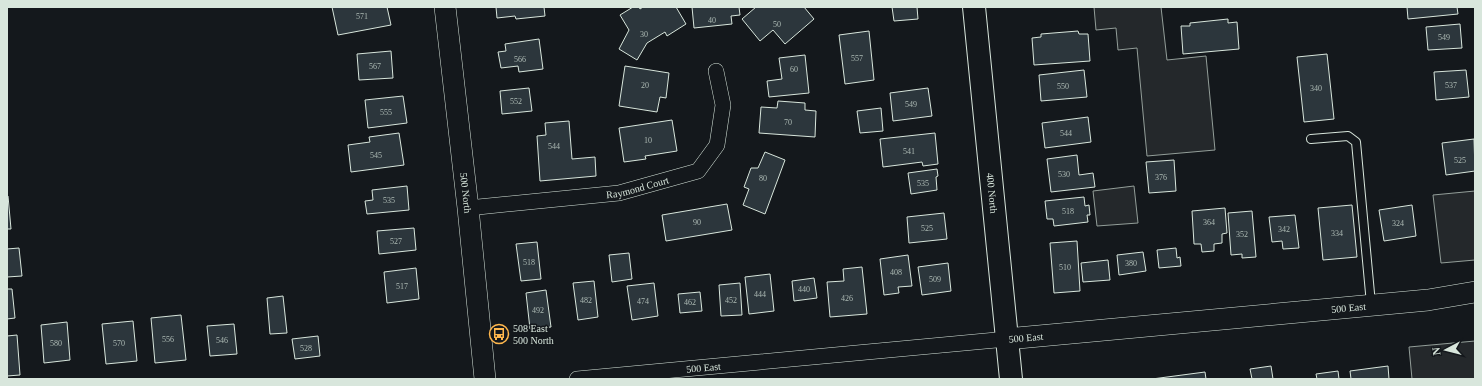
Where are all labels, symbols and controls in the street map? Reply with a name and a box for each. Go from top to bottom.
house number: 571 [356,12,368,21]
house number: 40 [708,16,716,25]
house number: 50 [773,20,781,29]
house number: 30 [640,30,648,39]
house number: 549 [1438,33,1450,42]
house number: 557 [851,54,863,63]
house number: 566 [514,55,526,64]
house number: 567 [369,62,381,71]
house number: 60 [790,65,798,74]
house number: 20 [641,81,649,90]
house number: 537 [1445,81,1457,90]
house number: 550 [1057,82,1069,91]
house number: 340 [1310,84,1322,93]
house number: 552 [510,97,522,106]
house number: 549 [905,100,917,109]
house number: 555 [380,108,392,117]
house number: 70 [784,118,792,127]
house number: 544 [1060,129,1072,138]
house number: 10 [644,136,652,145]
house number: 544 [548,142,560,151]
house number: 541 [903,147,915,156]
house number: 545 [370,151,382,160]
house number: 525 [1454,156,1466,165]
house number: 530 [1058,170,1070,179]
street label: 500 North [458,172,473,214]
street label: 400 North [985,172,1000,214]
house number: 376 [1155,173,1167,182]
street label: Raymond Court [606,174,670,200]
house number: 80 [759,174,767,183]
house number: 535 [917,179,929,188]
house number: 535 [383,196,395,205]
house number: 518 [1062,207,1074,216]
house number: 90 [693,218,701,227]
house number: 364 [1203,218,1215,227]
house number: 324 [1392,219,1404,228]
house number: 525 [921,224,933,233]
house number: 342 [1278,225,1290,234]
house number: 334 [1331,229,1343,238]
house number: 352 [1236,230,1248,239]
house number: 527 [390,237,402,246]
house number: 518 [523,258,535,267]
house number: 380 [1125,259,1137,268]
house number: 510 [1059,263,1071,272]
house number: 408 [890,268,902,277]
house number: 509 [929,275,941,284]
house number: 517 [396,282,408,291]
house number: 440 [798,285,810,294]
house number: 444 [754,290,766,299]
house number: 426 [841,294,853,303]
house number: 482 [580,296,592,305]
house number: 452 [725,296,737,305]
house number: 474 [637,297,649,306]
house number: 462 [684,298,696,307]
street label: 500 East [1331,301,1367,315]
house number: 492 [532,306,544,315]
bus stop icon: 508 East 500 North [488,323,510,345]
place label: 508 East 500 North [513,323,554,346]
north arrow [1426,330,1466,370]
street label: 500 East [1008,331,1044,345]
house number: 556 [162,335,174,344]
house number: 546 [216,336,228,345]
house number: 580 [50,339,62,348]
house number: 570 [113,339,125,348]
house number: 528 [300,344,312,353]
text: N [1430,346,1443,356]
street label: 500 East [686,361,722,375]

